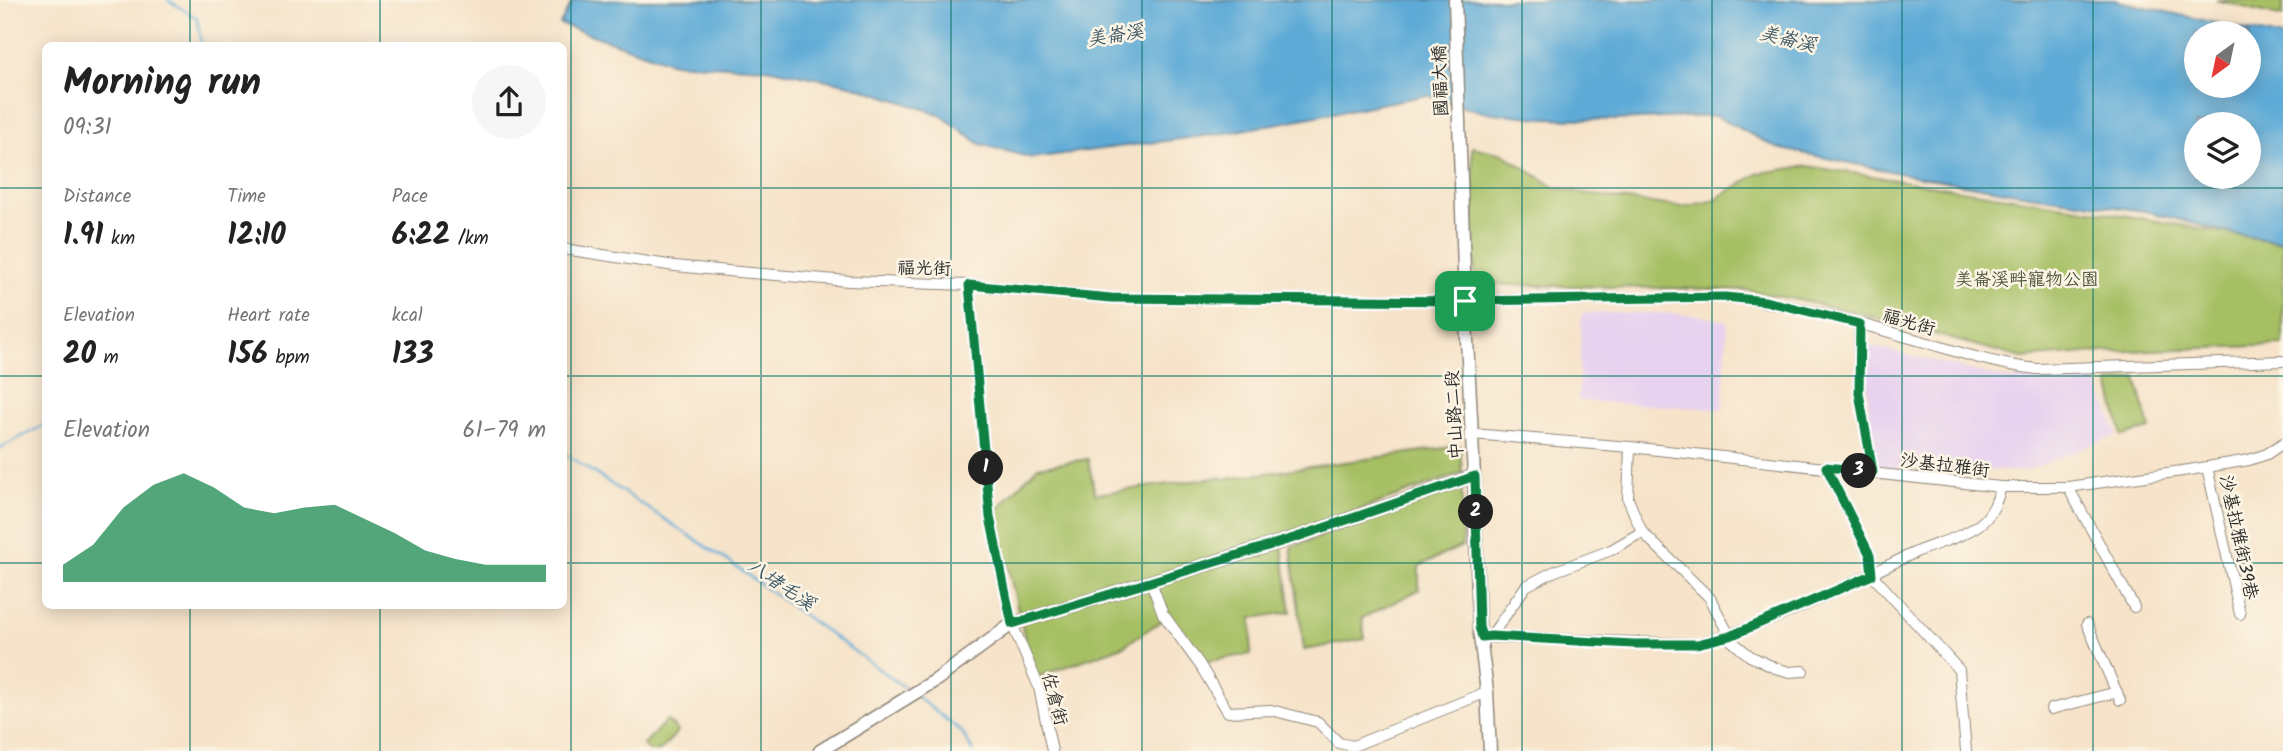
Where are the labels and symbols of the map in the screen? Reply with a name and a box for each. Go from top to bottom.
water label: 美崙溪 [1085,17,1147,55]
water label: 美崙溪 [1756,18,1820,62]
north arrow [2184,21,2261,98]
street label: 國福大橋 [1426,44,1457,117]
street label: 福光街 [897,255,951,284]
park label: 美崙溪畔寵物公園 [1955,266,2099,295]
pin [1435,271,1495,331]
street label: 福光街 [1879,302,1939,345]
street label: 中山路二段 [1439,369,1472,461]
street label: 沙基拉雅街 [1898,447,1991,486]
pin: 1 [968,450,1004,486]
pin: 3 [1842,454,1876,489]
street label: 沙基拉雅街39巷 [2210,472,2265,602]
pin: 2 [1458,494,1494,530]
water label: 八堵毛溪 [741,552,822,620]
street label: 佐倉街 [1033,670,1075,729]

